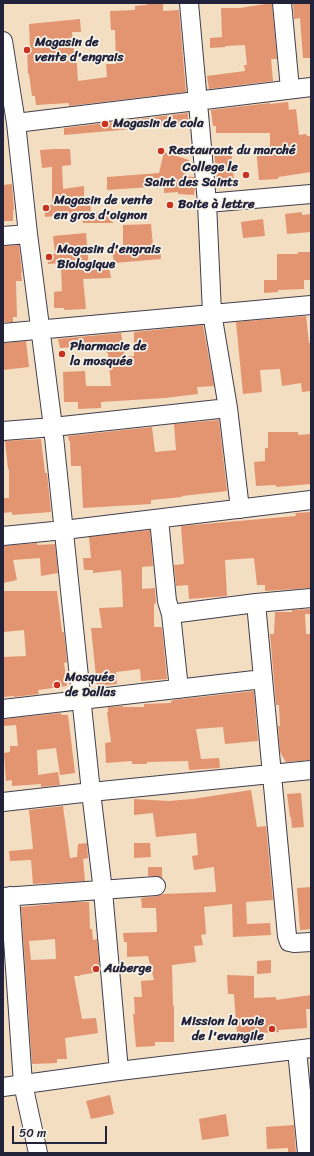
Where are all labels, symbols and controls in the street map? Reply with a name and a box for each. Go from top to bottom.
place label: Magasin de vente d'engrais [35,35,123,66]
marker: Magasin de vente d'engrais [22,45,32,55]
place label: Magasin de cola [113,116,203,132]
marker: Magasin de cola [100,119,110,129]
place label: Restaurant du marché [169,143,296,159]
marker: Restaurant du marché [156,146,166,156]
place label: College le Saint des Saints [144,160,238,191]
marker: College le Saint des Saints [241,170,251,180]
place label: Magasin de vente en gros d'oignon [54,193,153,224]
place label: Boite à lettre [178,197,255,213]
marker: Boite à lettre [165,200,175,210]
marker: Magasin de vente en gros d'oignon [41,203,51,213]
place label: Magasin d'engrais Biologique [57,242,161,273]
marker: Magasin d'engrais Biologique [44,252,54,262]
place label: Pharmacie de la mosquée [70,339,147,370]
marker: Pharmacie de la mosquée [57,349,67,359]
place label: Mosquée de Dallas [65,670,115,701]
marker: Mosquée de Dallas [52,680,62,690]
place label: Auberge [104,961,151,977]
marker: Auberge [91,964,101,974]
place label: Mission la voie de l'evangile [181,1014,264,1045]
marker: Mission la voie de l'evangile [267,1024,277,1034]
scale bar [14,1118,109,1144]
text: 50 m [19,1122,46,1144]

